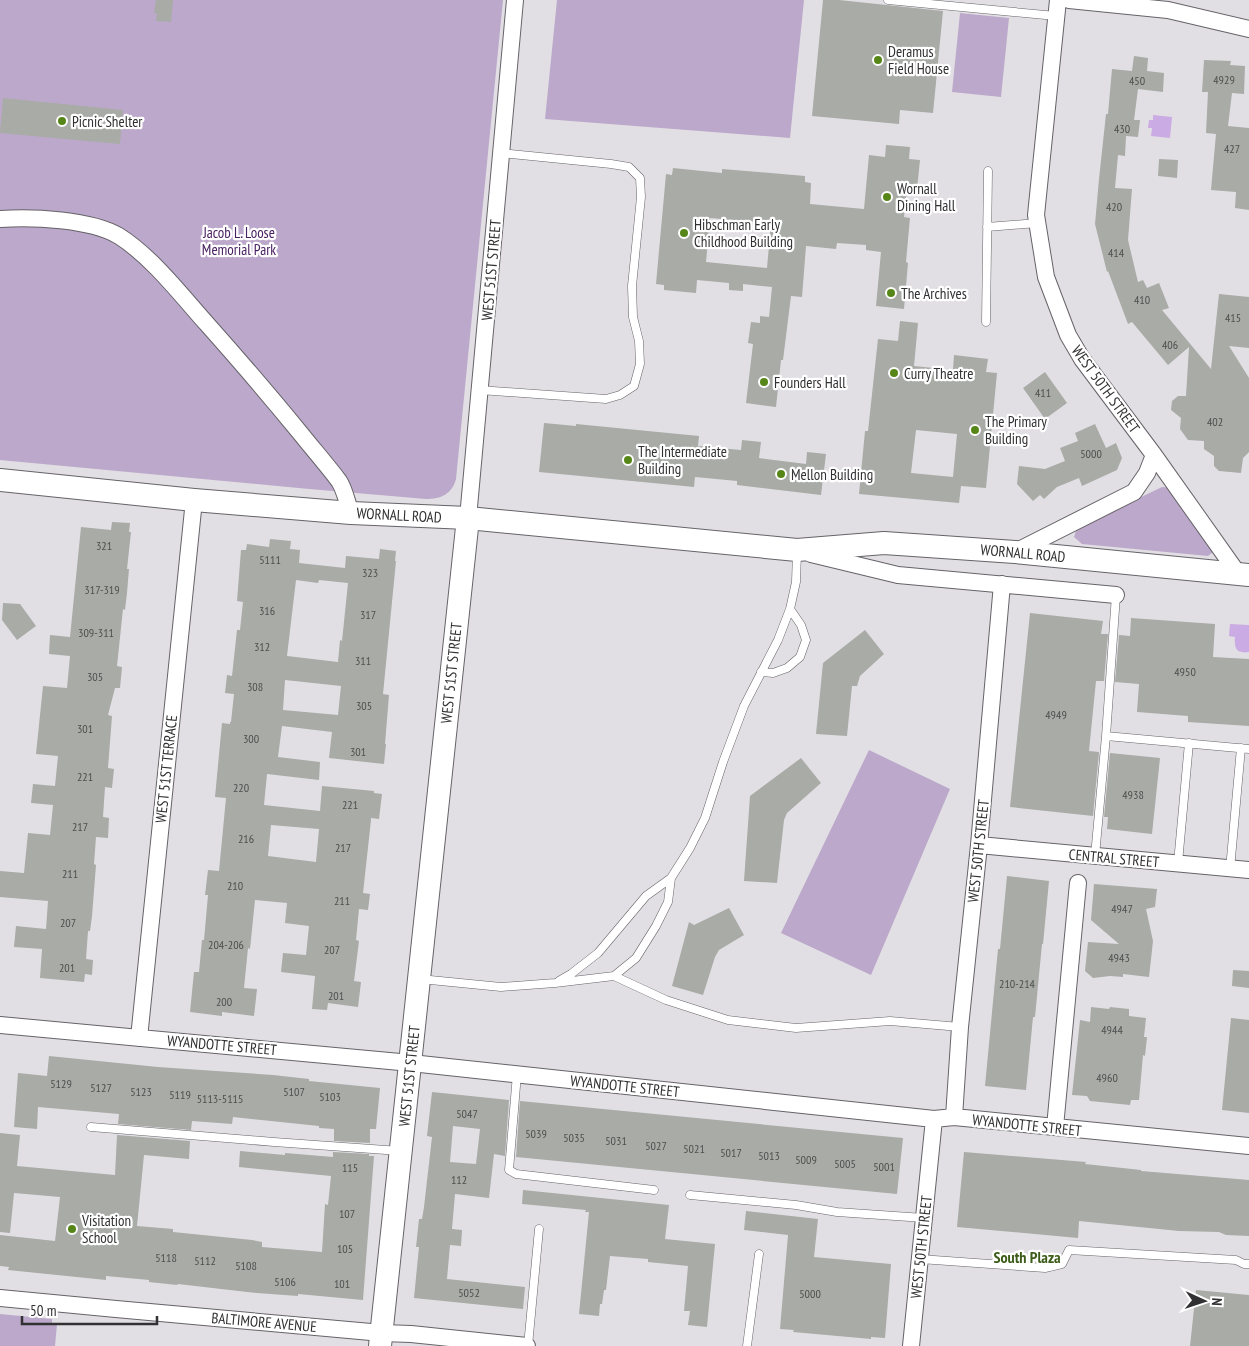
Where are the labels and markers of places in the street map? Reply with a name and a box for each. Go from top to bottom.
place label: Deramus Field House [888,42,949,78]
marker: Deramus Field House [872,54,884,66]
place label: Picnic Shelter [72,112,143,131]
marker: Picnic Shelter [56,115,68,127]
place label: Wornall Dining Hall [897,179,956,215]
marker: Wornall Dining Hall [881,191,893,203]
place label: Hibschman Early Childhood Building [694,215,793,251]
marker: Hibschman Early Childhood Building [678,227,690,239]
place label: The Archives [901,284,967,303]
marker: The Archives [885,287,897,299]
place label: Curry Theatre [904,364,973,383]
marker: Curry Theatre [888,367,900,379]
place label: Founders Hall [774,373,846,392]
marker: Founders Hall [758,376,770,388]
place label: The Primary Building [985,412,1047,448]
marker: The Primary Building [969,424,981,436]
place label: The Intermediate Building [638,442,727,478]
marker: The Intermediate Building [622,454,634,466]
place label: Mellon Building [791,465,873,484]
marker: Mellon Building [775,468,787,480]
place label: Visitation School [81,1211,131,1247]
marker: Visitation School [66,1223,78,1235]

